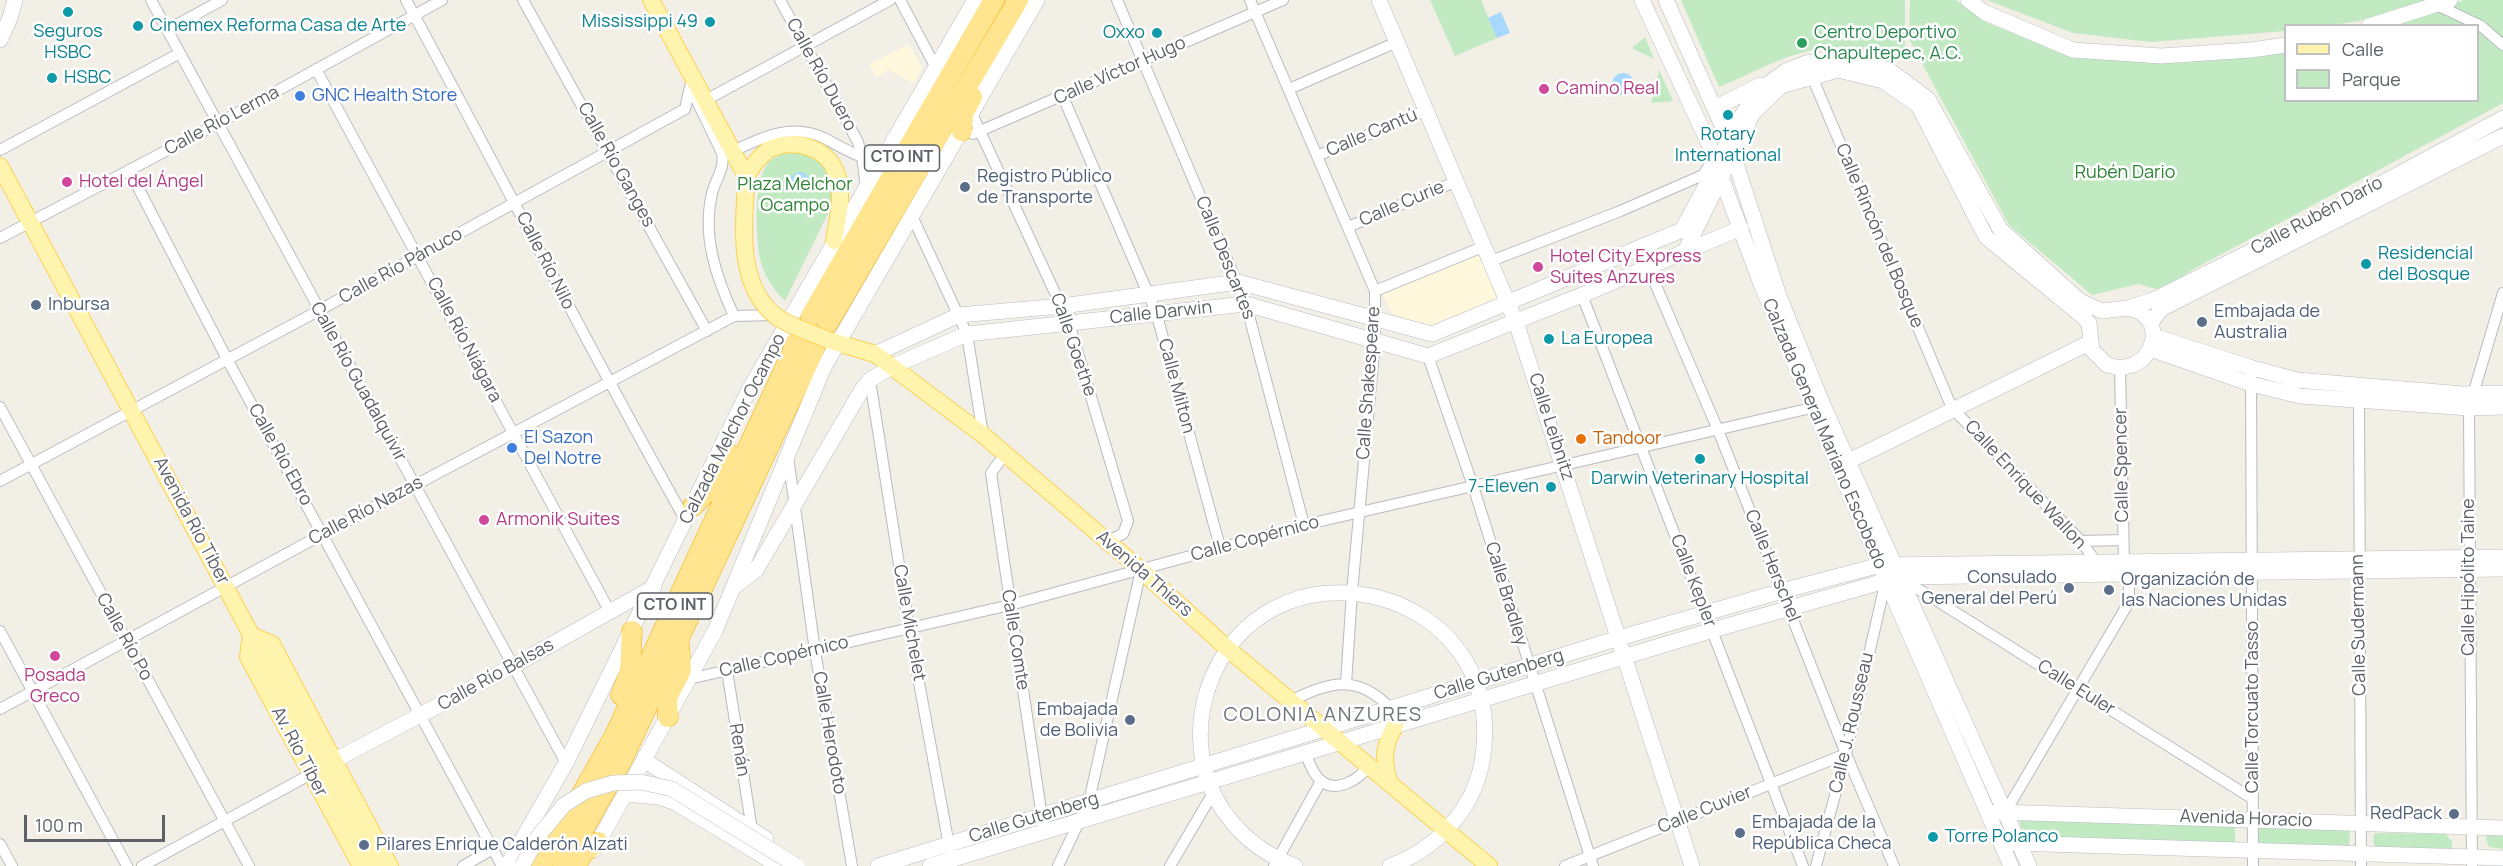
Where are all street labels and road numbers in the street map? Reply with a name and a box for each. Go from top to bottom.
street label: Calle Río Duero [781,15,861,135]
street label: Calle Víctor Hugo [1051,32,1189,110]
street label: Calle Río Lerma [161,82,283,160]
street label: Calle Río Ganges [573,99,659,231]
street label: Calle Cantú [1323,104,1421,162]
street label: Calle Rincón del Bosque [1830,141,1928,331]
road number: CTO INT [864,145,940,171]
street label: Calle Rubén Darío [2247,172,2387,260]
street label: Calle Curie [1356,176,1448,232]
street label: Calle Descartes [1191,193,1259,323]
street label: Calle Río Nilo [511,209,579,313]
street label: Calle Río Pánuco [336,223,466,309]
street label: Calle Río Niágara [422,274,506,406]
street label: Calle Goethe [1045,291,1101,399]
street label: Calzada General Mariano Escobedo [1757,296,1891,572]
street label: Calle Darwin [1109,297,1213,329]
street label: Calle Río Guadalquivir [305,299,411,465]
street label: Calle Shakespeare [1353,306,1385,460]
street label: Calzada Melchor Ocampo [675,330,791,528]
street label: Calle Milton [1153,336,1199,436]
street label: Calle Leibnitz [1523,371,1579,483]
street label: Calle Río Ebro [243,400,317,510]
street label: Calle Spencer [2110,407,2134,523]
street label: Calle Enrique Wallon [1960,416,2090,554]
street label: Avenida Río Tíber [148,454,234,588]
street label: Calle Río Nazas [305,472,427,550]
street label: Calle Hipólito Taine [2458,498,2480,656]
street label: Calle Herschel [1740,507,1804,625]
street label: Calle Copérnico [1189,512,1321,566]
street label: Avenida Thiers [1091,526,1197,622]
street label: Calle Kepler [1665,532,1721,630]
street label: Calle Bradley [1480,540,1532,648]
street label: Calle Sudermann [2347,554,2371,696]
street label: Calle Michelet [888,563,930,683]
street label: Calle Comte [996,588,1034,692]
street label: Calle Río Po [91,589,157,685]
road number: CTO INT [638,593,712,619]
street label: Calle Torcuato Tasso [2242,621,2264,793]
street label: Calle Copérnico [717,632,851,682]
street label: Calle Río Balsas [434,634,558,716]
street label: Calle Gutenberg [1432,645,1566,705]
street label: Calle J. Rousseau [1825,651,1879,795]
street label: Calle Euler [2033,656,2119,720]
street label: Calle Herodoto [808,670,850,796]
street label: Av. Río Tíber [266,703,332,801]
street label: Renán [724,722,754,778]
street label: Calle Cuvier [1655,781,1755,839]
street label: Calle Gutenberg [967,788,1101,848]
street label: Avenida Horacio [2179,806,2313,832]

